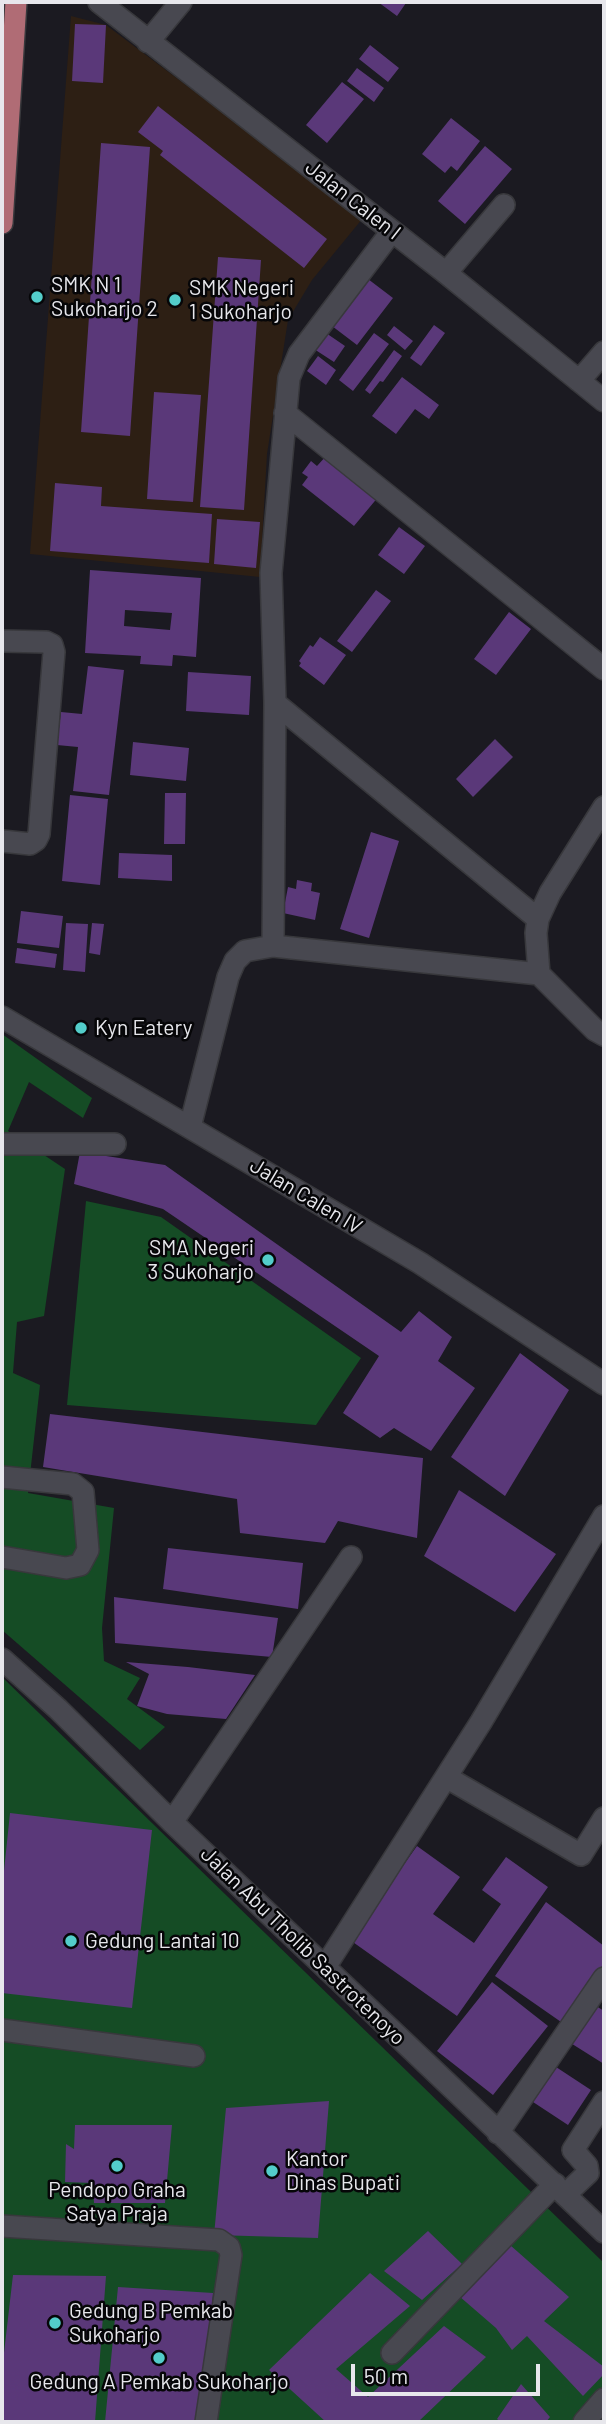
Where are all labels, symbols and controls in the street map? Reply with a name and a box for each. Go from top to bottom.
street label: Jalan Calen I [300,155,406,245]
place label: SMK N 1 Sukoharjo 2 [51,272,158,322]
place label: SMK Negeri 1 Sukoharjo [189,275,294,325]
marker: SMK N 1 Sukoharjo 2 [29,289,45,305]
marker: SMK Negeri 1 Sukoharjo [167,292,183,308]
place label: Kyn Eatery [95,1015,192,1041]
marker: Kyn Eatery [73,1020,89,1036]
street label: Jalan Calen IV [245,1153,367,1239]
place label: SMA Negeri 3 Sukoharjo [148,1235,254,1285]
marker: SMA Negeri 3 Sukoharjo [260,1252,276,1268]
street label: Jalan Abu Tholib Sastrotenoyo [195,1841,411,2051]
place label: Gedung Lantai 10 [85,1928,240,1954]
marker: Gedung Lantai 10 [63,1933,79,1949]
place label: Kantor Dinas Bupati [286,2146,400,2196]
marker: Pendopo Graha Satya Praja [109,2158,125,2174]
marker: Kantor Dinas Bupati [264,2163,280,2179]
place label: Pendopo Graha Satya Praja [48,2177,186,2227]
place label: Gedung B Pemkab Sukoharjo [69,2298,233,2348]
marker: Gedung B Pemkab Sukoharjo [47,2315,63,2331]
marker: Gedung A Pemkab Sukoharjo [151,2350,167,2366]
scale bar [354,2350,543,2394]
text: 50 m [364,2363,408,2388]
place label: Gedung A Pemkab Sukoharjo [29,2369,289,2395]

